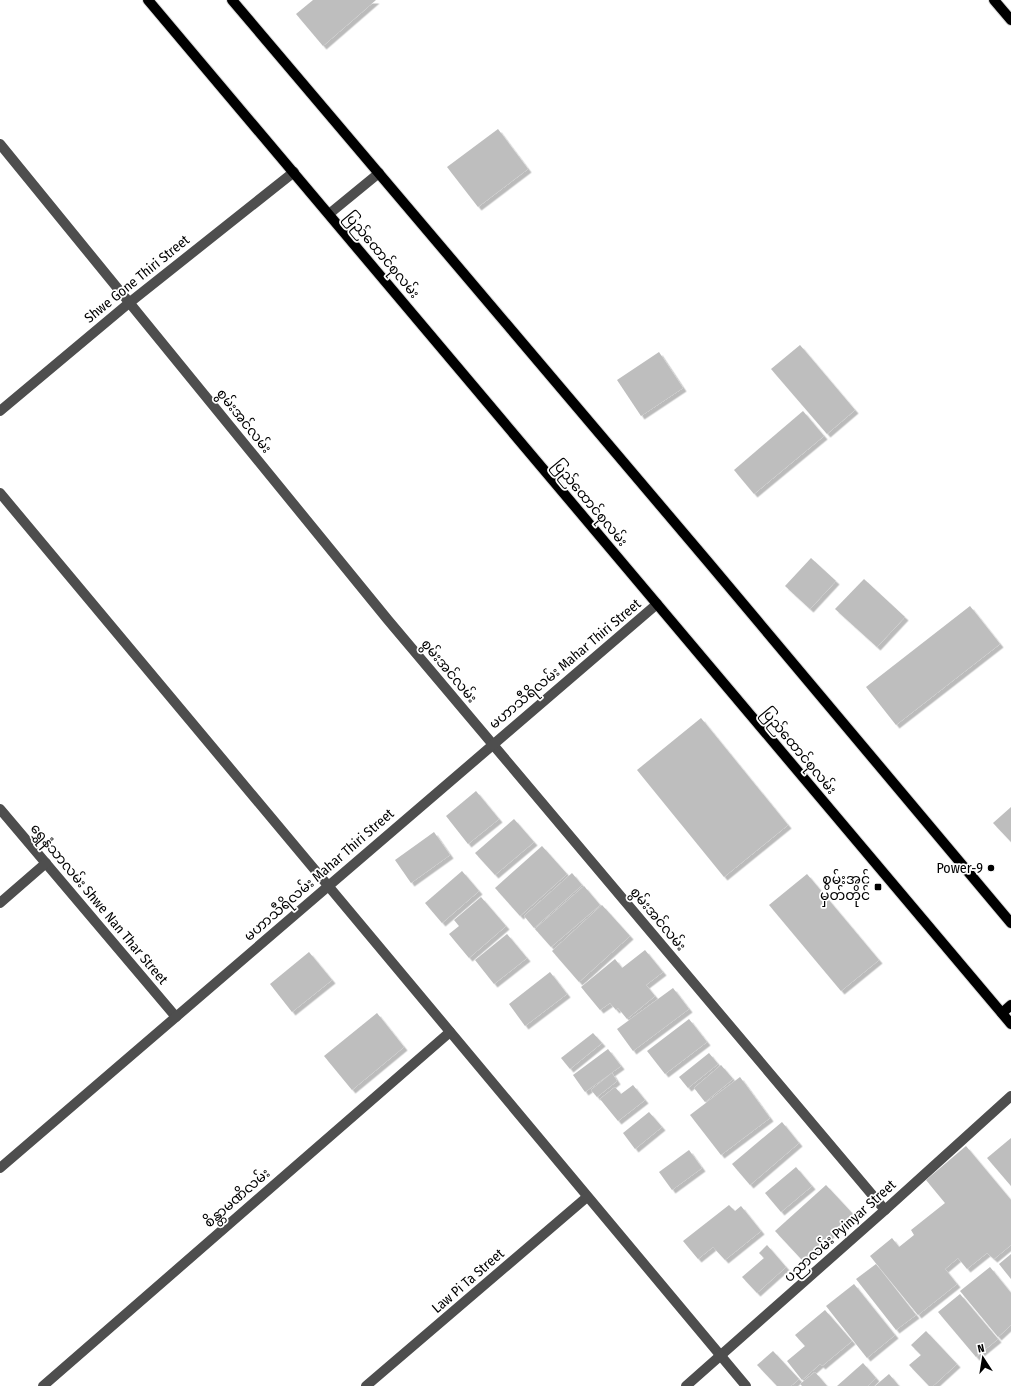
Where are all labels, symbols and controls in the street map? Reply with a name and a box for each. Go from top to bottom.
street label: ပြည်ထောင်စုလမ်း [339,207,425,304]
street label: Shwe Gone Thiri Street [81,231,193,327]
street label: စွမ်းအင်လမ်း [211,384,277,458]
street label: ပြည်ထောင်စုလမ်း [547,455,633,552]
street label: မဟာသီရိလမ်း Mahar Thiri Street [484,594,647,735]
street label: စွမ်းအင်လမ်း [416,634,482,708]
street label: ပြည်ထောင်စုလမ်း [756,703,842,800]
street label: မဟာသီရိလမ်း Mahar Thiri Street [239,803,400,947]
street label: ရွှေနံသာလမ်း Shwe Nan Thar Street [24,819,173,990]
place label: Power-9 [936,860,983,877]
marker: Power-9 [986,863,996,873]
place label: စွမ်းအင် မှတ်တိုင် [820,869,870,907]
street label: စွမ်းအင်လမ်း [625,882,691,956]
marker: စွမ်းအင် မှတ်တိုင် [873,882,883,892]
street label: စိန္တာမဏိလမ်း [199,1163,275,1233]
street label: ပညာလမ်း Pyinyar Street [779,1175,902,1288]
street label: Law Pi Ta Street [429,1245,508,1317]
north arrow [963,1338,1003,1378]
text: N [976,1342,986,1356]

